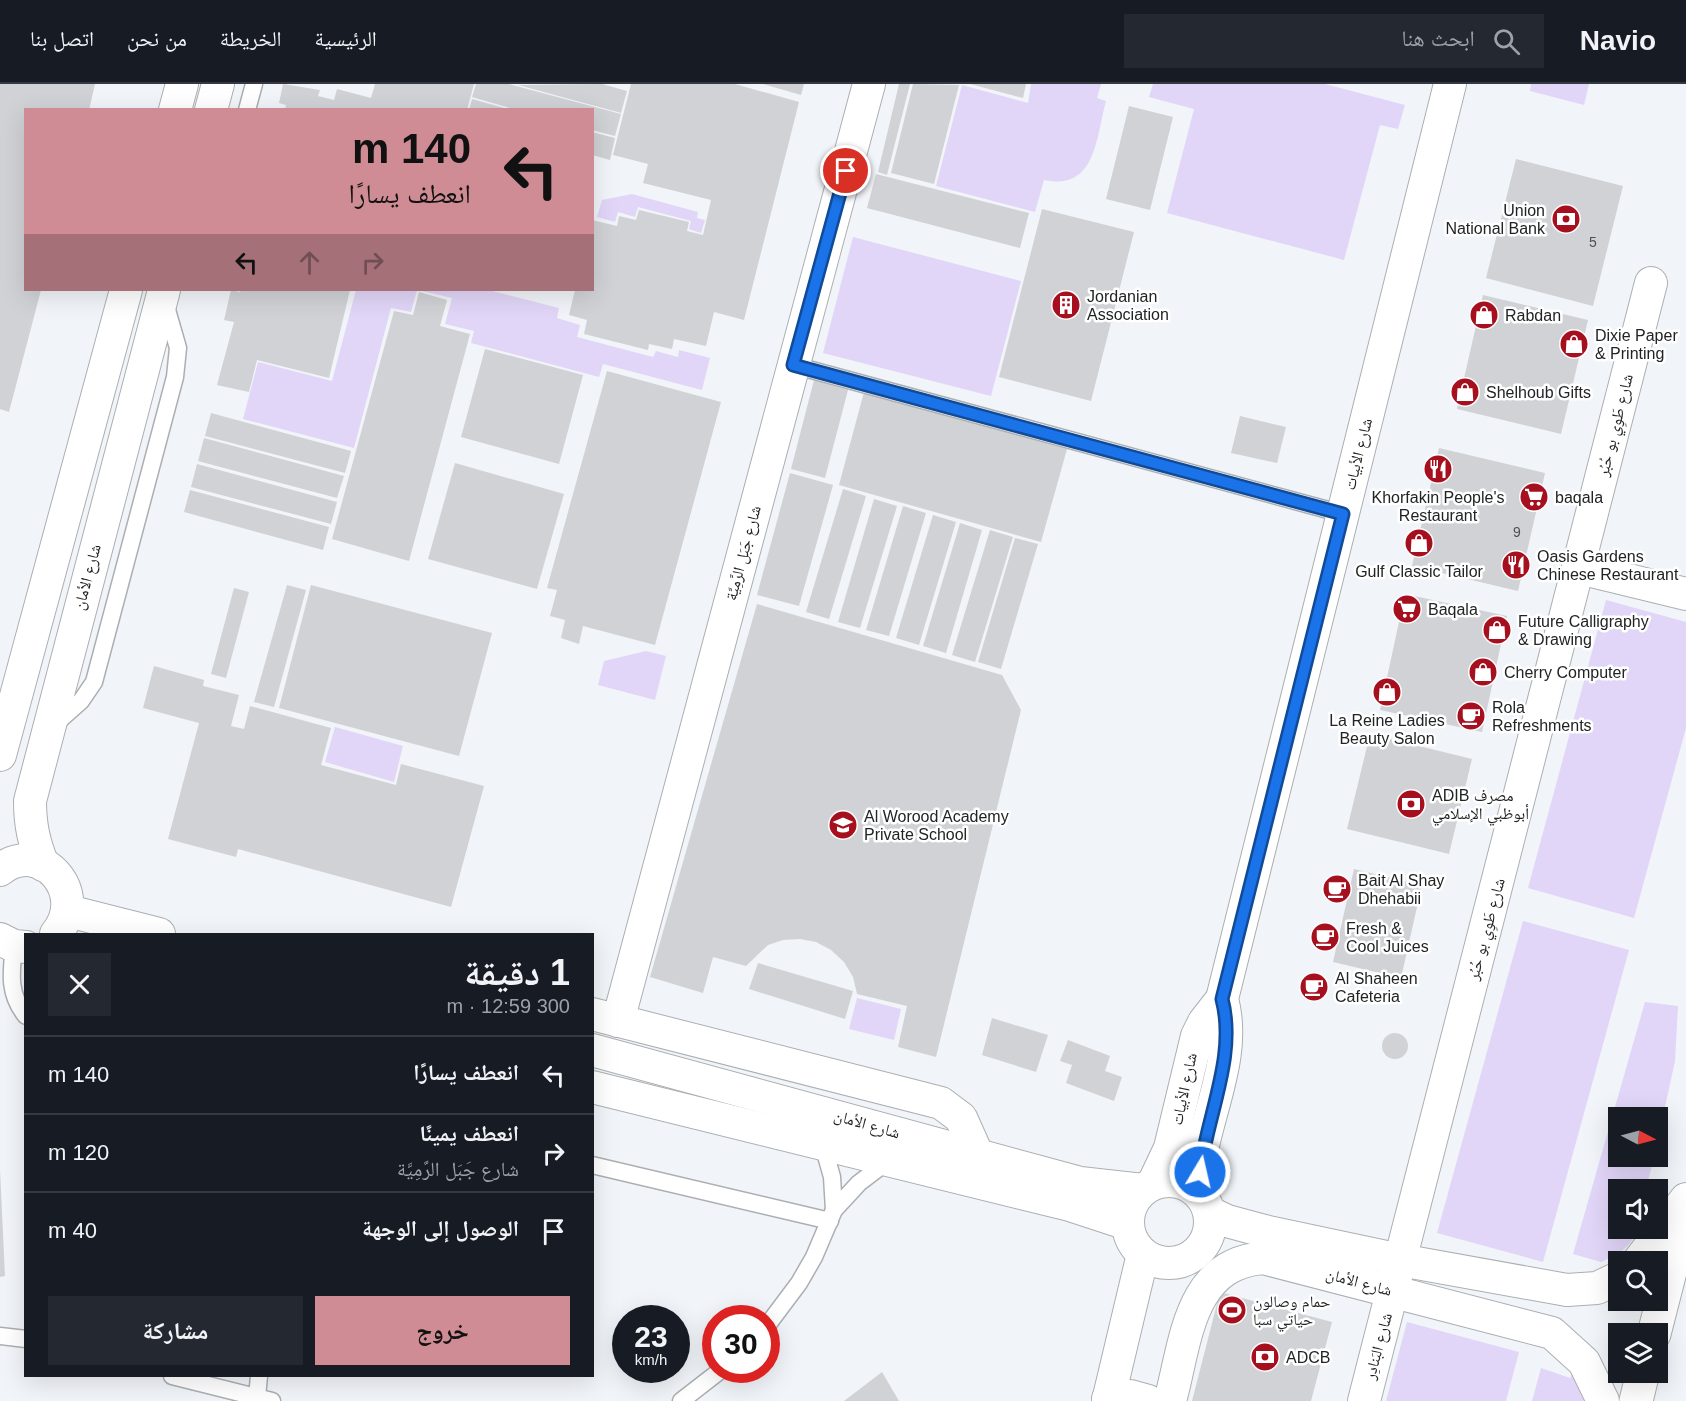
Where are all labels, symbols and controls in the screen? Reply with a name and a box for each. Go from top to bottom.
search box [1124,14,1544,68]
icon: search [1490,25,1523,58]
text: Navio [1580,25,1656,56]
text: ابحث هنا [1402,26,1475,51]
text: اتصل بنا [30,27,94,50]
text: من نحن [127,27,187,50]
text: الخريطة [220,27,282,50]
text: الرئيسية [315,27,377,50]
text: 140 m [352,125,471,172]
icon: left [492,132,570,210]
pin [820,145,871,196]
icon: arrive [829,154,862,187]
text: انعطف يسارًا [349,179,471,209]
place label: Union National Bank [1445,202,1546,237]
bank icon: Union National Bank [1550,203,1582,235]
house number: 5 [1589,234,1597,250]
icon: left [230,246,263,279]
icon: ahead [293,246,326,279]
icon: right [356,246,389,279]
place label: Jordanian Association [1087,288,1169,323]
building icon: Jordanian Association [1050,289,1082,321]
shop icon: Rabdan [1468,299,1500,331]
place label: Rabdan [1505,307,1561,324]
place label: Dixie Paper & Printing [1595,327,1678,362]
shop icon: Dixie Paper & Printing [1558,328,1590,360]
street label: شارع طَوِي بو حُبُر [1594,372,1640,480]
shop icon: Shelhoub Gifts [1449,376,1481,408]
place label: Shelhoub Gifts [1486,384,1591,401]
street label: شارع الأبيات [1341,416,1377,492]
restaurant icon: Khorfakin People's Restaurant [1422,453,1454,485]
supermarket icon: baqala [1518,481,1550,513]
place label: Khorfakin People's Restaurant [1372,489,1504,524]
place label: baqala [1555,489,1603,506]
street label: شارع جَبَل الرَّمِيَّة [722,504,766,603]
house number: 9 [1513,524,1521,540]
shop icon: Gulf Classic Tailor [1403,527,1435,559]
street label: شارع الأمان [70,542,106,612]
place label: Oasis Gardens Chinese Restaurant [1537,548,1679,583]
restaurant icon: Oasis Gardens Chinese Restaurant [1500,549,1532,581]
place label: Gulf Classic Tailor [1355,563,1484,580]
supermarket icon: Baqala [1391,593,1423,625]
place label: Baqala [1428,601,1478,618]
place label: Future Calligraphy & Drawing [1518,613,1649,648]
shop icon: Future Calligraphy & Drawing [1481,614,1513,646]
shop icon: Cherry Computer [1467,656,1499,688]
place label: Cherry Computer [1504,664,1627,681]
shop icon: La Reine Ladies Beauty Salon [1371,676,1403,708]
place label: Rola Refreshments [1492,699,1592,734]
cafe icon: Rola Refreshments [1455,700,1487,732]
place label: La Reine Ladies Beauty Salon [1329,712,1445,747]
place label: ADIB مصرف أبوظبي الإسلامي [1432,787,1529,826]
bank icon: ADIB مصرف أبوظبي الإسلامي [1395,788,1427,820]
place label: Al Worood Academy Private School [864,808,1009,843]
school or university icon: Al Worood Academy Private School [827,809,859,841]
place label: Bait Al Shay Dhehabii [1358,872,1444,907]
cafe icon: Bait Al Shay Dhehabii [1321,873,1353,905]
street label: شارع طَوِي بو حُبُر [1464,876,1512,984]
place label: Fresh & Cool Juices [1346,920,1429,955]
cafe icon: Fresh & Cool Juices [1309,921,1341,953]
text: 1 دقيقة [464,952,570,993]
button: close [48,953,111,1016]
place label: Al Shaheen Cafeteria [1335,970,1418,1005]
cafe icon: Al Shaheen Cafeteria [1298,971,1330,1003]
text: 300 m · 12:59 [447,995,570,1017]
street label: شارع الأبيات [1168,1051,1202,1127]
icon: left [537,1059,570,1092]
text: انعطف يسارًا [413,1060,519,1085]
text: 140 m [48,1062,109,1087]
street label: شارع الأمان [832,1107,902,1143]
north arrow [1608,1107,1668,1167]
map controls [1608,1107,1668,1383]
text: انعطف يمينًا [420,1121,519,1146]
icon: right [537,1137,570,1170]
text: 120 m [48,1140,109,1165]
position arrow [1168,1140,1232,1204]
text: شارع جَبَل الرَّمِيَّة [397,1158,519,1180]
button: sound [1608,1179,1668,1239]
icon: arrive [537,1215,570,1248]
text: الوصول إلى الوجهة [362,1216,519,1241]
text: 40 m [48,1218,97,1243]
button: search [1608,1251,1668,1311]
street label: شارع الأمان [1324,1265,1394,1301]
place label: حمام وصالون حياتي سبا [1253,1293,1330,1332]
sports icon: حمام وصالون حياتي سبا [1216,1294,1248,1326]
button: مشاركة [48,1296,303,1365]
button: خروج [315,1296,570,1365]
speed limit sign: 30 [702,1305,780,1383]
street label: شارع البَنادِر [1361,1311,1397,1383]
text: 23 [634,1320,668,1353]
button: layers [1608,1323,1668,1383]
bank icon: ADCB [1249,1341,1281,1373]
place label: ADCB [1286,1349,1330,1366]
text: km/h [635,1351,667,1368]

